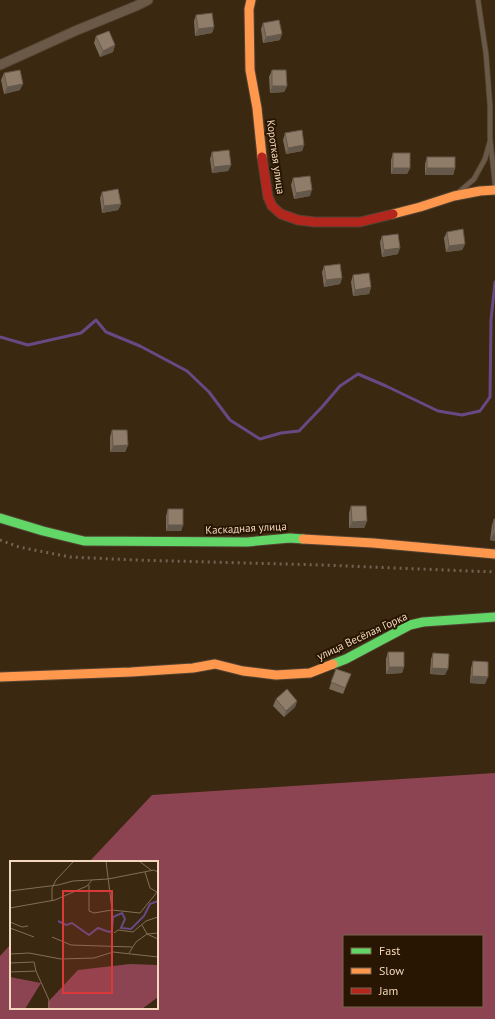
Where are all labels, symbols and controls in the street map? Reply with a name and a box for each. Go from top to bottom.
street label: Короткая улица [264,119,288,195]
street label: Каскадная улица [205,519,287,537]
street label: улица Весёлая Горка [315,609,409,663]
inset map [10,861,158,1009]
legend [343,935,483,1007]
text: Fast [379,943,400,958]
text: Slow [379,963,404,978]
text: Jam [378,983,398,998]

